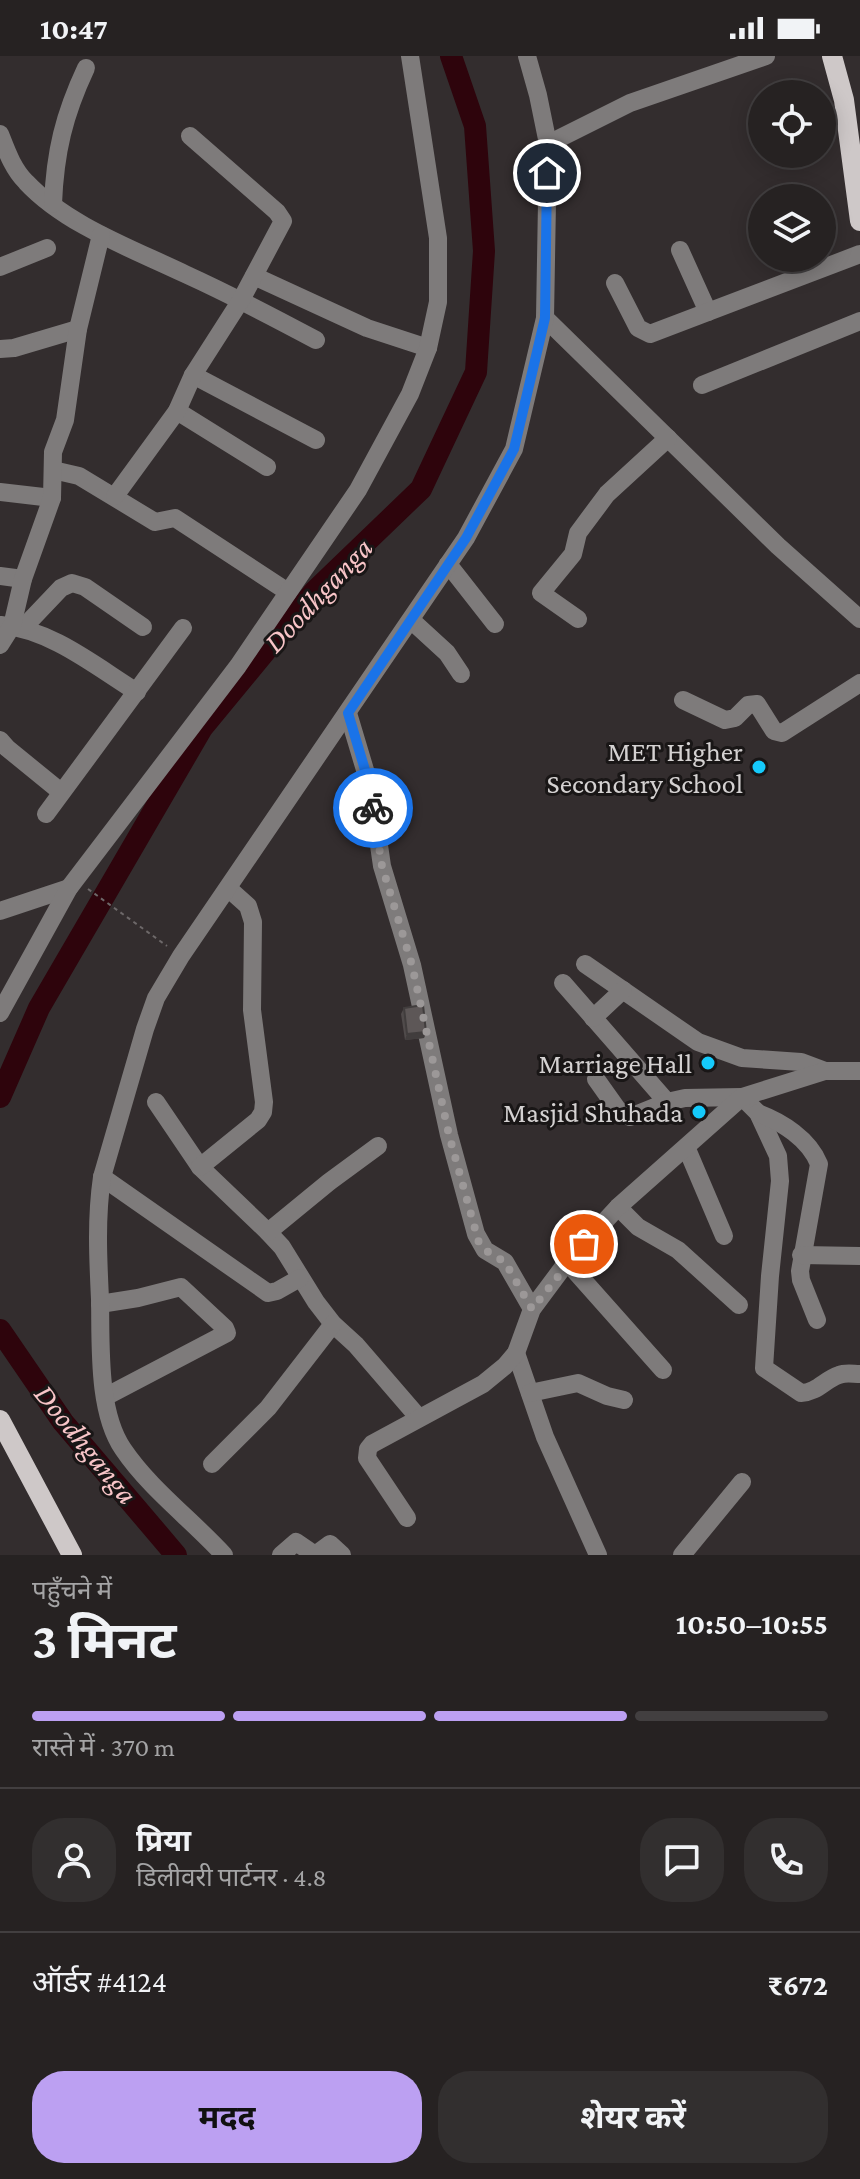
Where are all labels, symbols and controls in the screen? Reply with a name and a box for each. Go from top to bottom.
text: 10:47 [40,12,108,45]
map controls [748,80,836,272]
button: locate [748,80,836,168]
pin [513,139,581,207]
icon: home [525,151,569,195]
button: layers [748,184,836,272]
water label: Doodhganga [256,531,380,659]
place label: MET Higher Secondary School [547,736,743,799]
marker: MET Higher Secondary School [750,758,768,776]
courier [333,768,413,848]
icon: bike [351,786,395,830]
place label: Marriage Hall [539,1048,692,1079]
marker: Marriage Hall [699,1054,717,1072]
place label: Masjid Shuhada [503,1097,683,1128]
marker: Masjid Shuhada [690,1103,708,1121]
pin [550,1210,618,1278]
icon: bag [562,1222,606,1266]
water label: Doodhganga [27,1377,145,1511]
text: पहुँचने में [32,1576,112,1605]
text: 10:50–10:55 [676,1607,828,1640]
text: 3 मिनट [32,1611,177,1669]
text: रास्ते में · 370 m [32,1733,175,1762]
button: person [32,1818,116,1902]
button: chat [640,1818,724,1902]
button: phone [744,1818,828,1902]
text: प्रिया [136,1824,191,1857]
text: डिलीवरी पार्टनर · 4.8 [136,1863,326,1892]
text: ऑर्डर #4124 [32,1965,167,1998]
text: ₹672 [768,1968,828,2001]
button: मदद [32,2071,422,2163]
button: शेयर करें [438,2071,828,2163]

